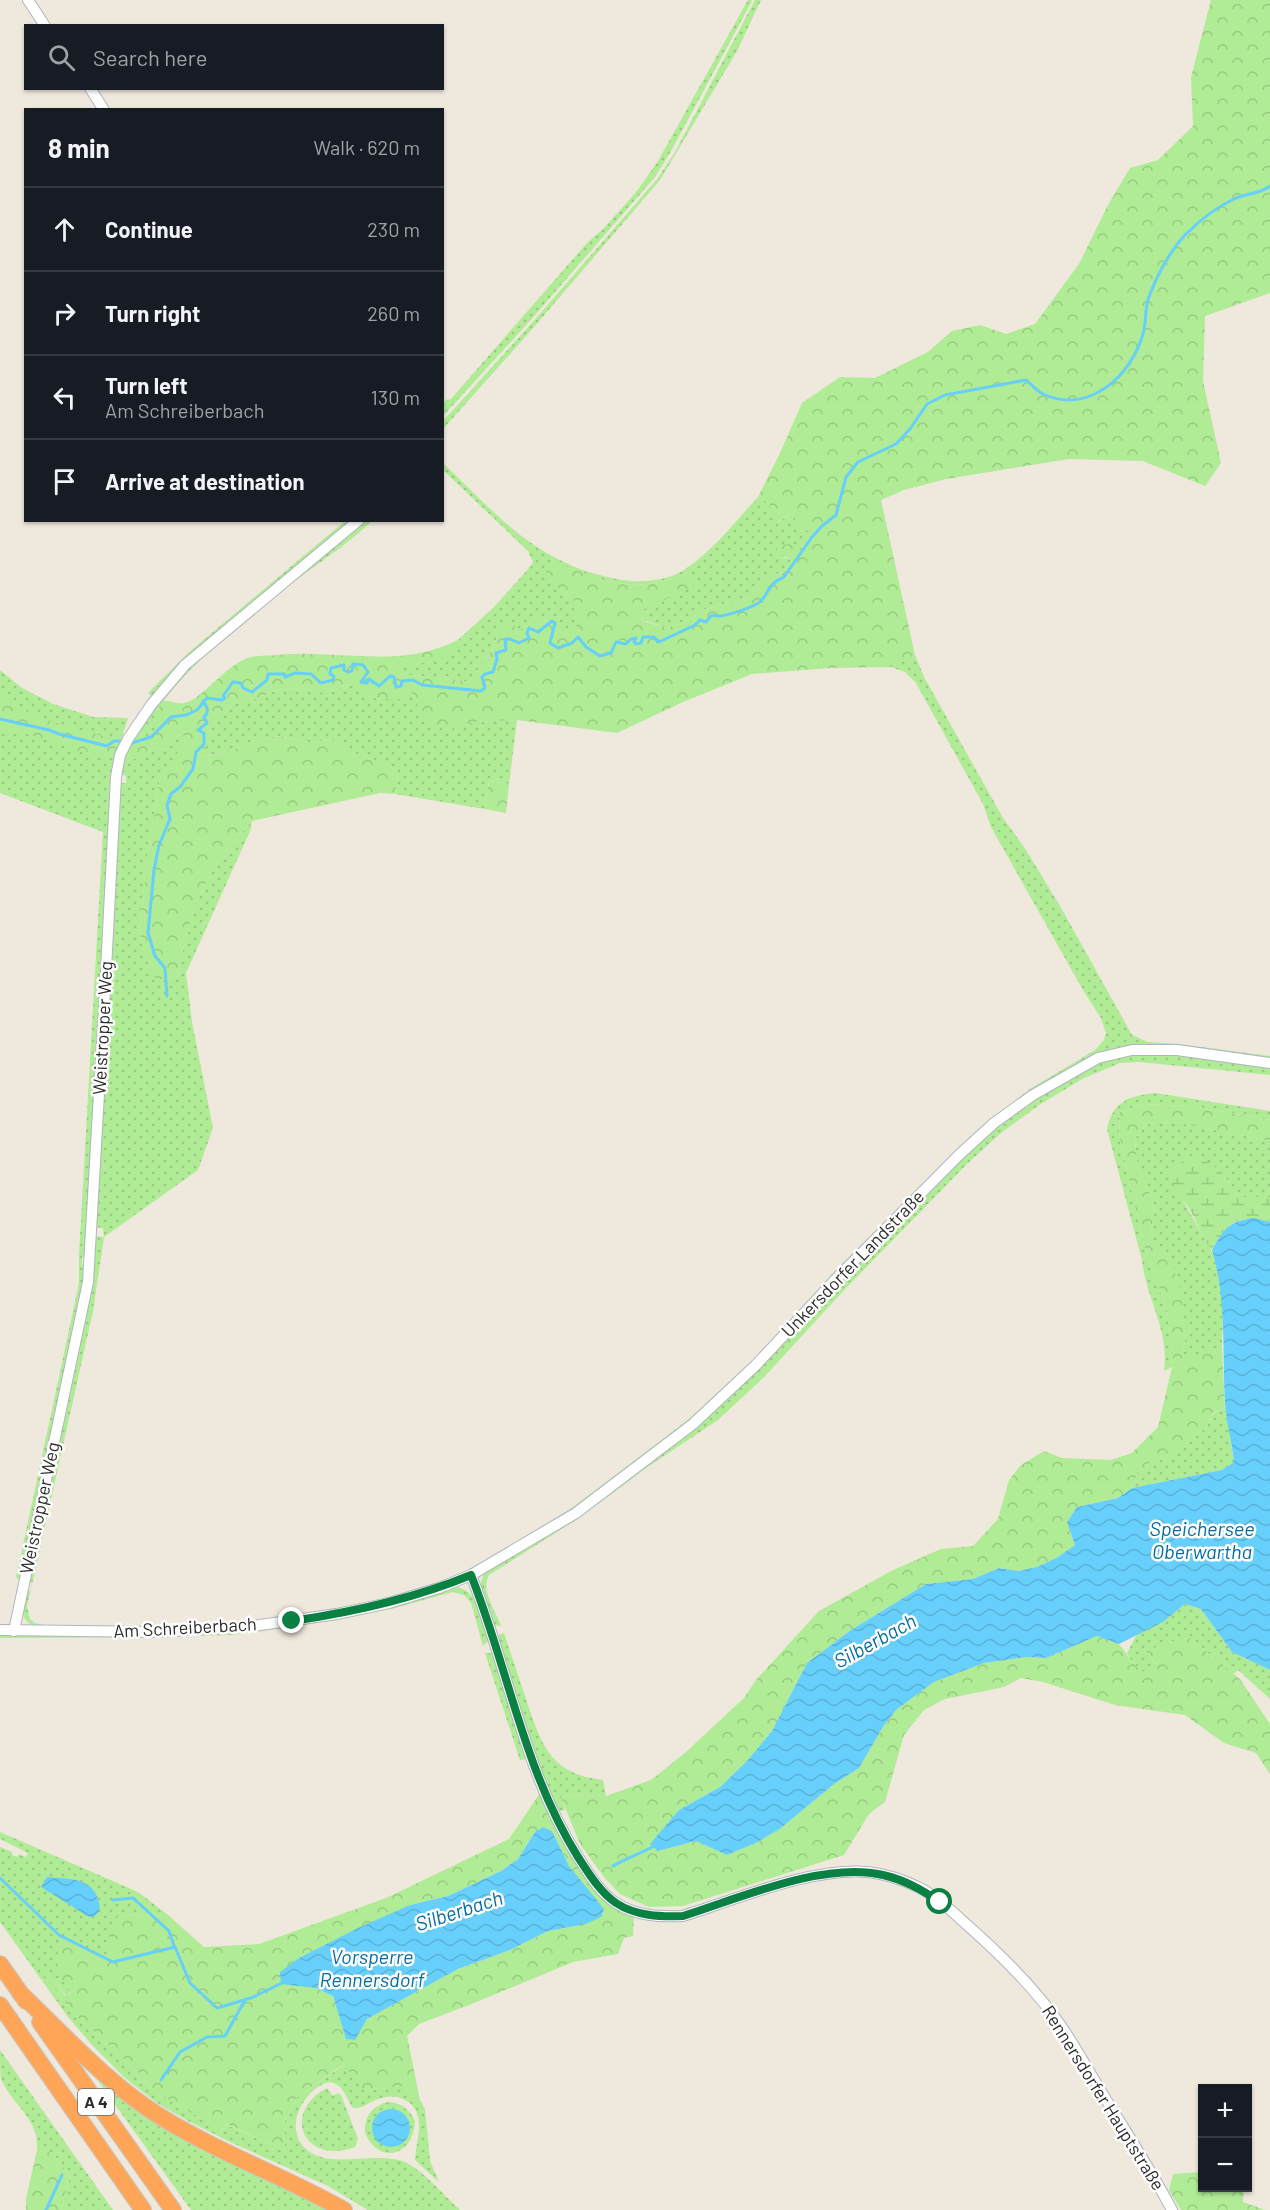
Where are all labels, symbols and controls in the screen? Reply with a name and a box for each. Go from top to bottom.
search box [24,24,444,90]
icon: search [45,41,78,74]
text: Search here [93,44,207,70]
text: 8 min [48,132,110,163]
text: Walk · 620 m [313,135,420,159]
icon: ahead [48,213,81,246]
text: Continue [105,216,193,242]
text: 230 m [367,217,420,241]
icon: right [48,297,81,330]
text: Turn right [105,300,200,326]
text: 260 m [367,301,420,325]
text: Turn left [105,372,188,398]
icon: left [48,381,81,414]
text: 130 m [371,385,420,409]
text: Am Schreiberbach [105,398,265,422]
icon: arrive [48,465,81,498]
text: Arrive at destination [105,468,304,494]
street label: Weistropper Weg [88,960,116,1096]
street label: Unkersdorfer Landstraße [776,1185,928,1341]
street label: Weistropper Weg [14,1440,64,1576]
water label: Speichersee Oberwartha [1150,1516,1254,1563]
route end [278,1607,304,1633]
water label: Silberbach [829,1608,920,1673]
street label: Am Schreiberbach [113,1612,257,1642]
water label: Silberbach [412,1885,505,1935]
route start [926,1888,952,1914]
water label: Vorsperre Rennersdorf [319,1944,426,1991]
street label: Rennersdorfer Hauptstraße [1038,2001,1170,2194]
map controls [1198,2084,1252,2192]
button: + [1198,2084,1252,2138]
road number: A 4 [78,2089,114,2115]
button: − [1198,2138,1252,2192]

